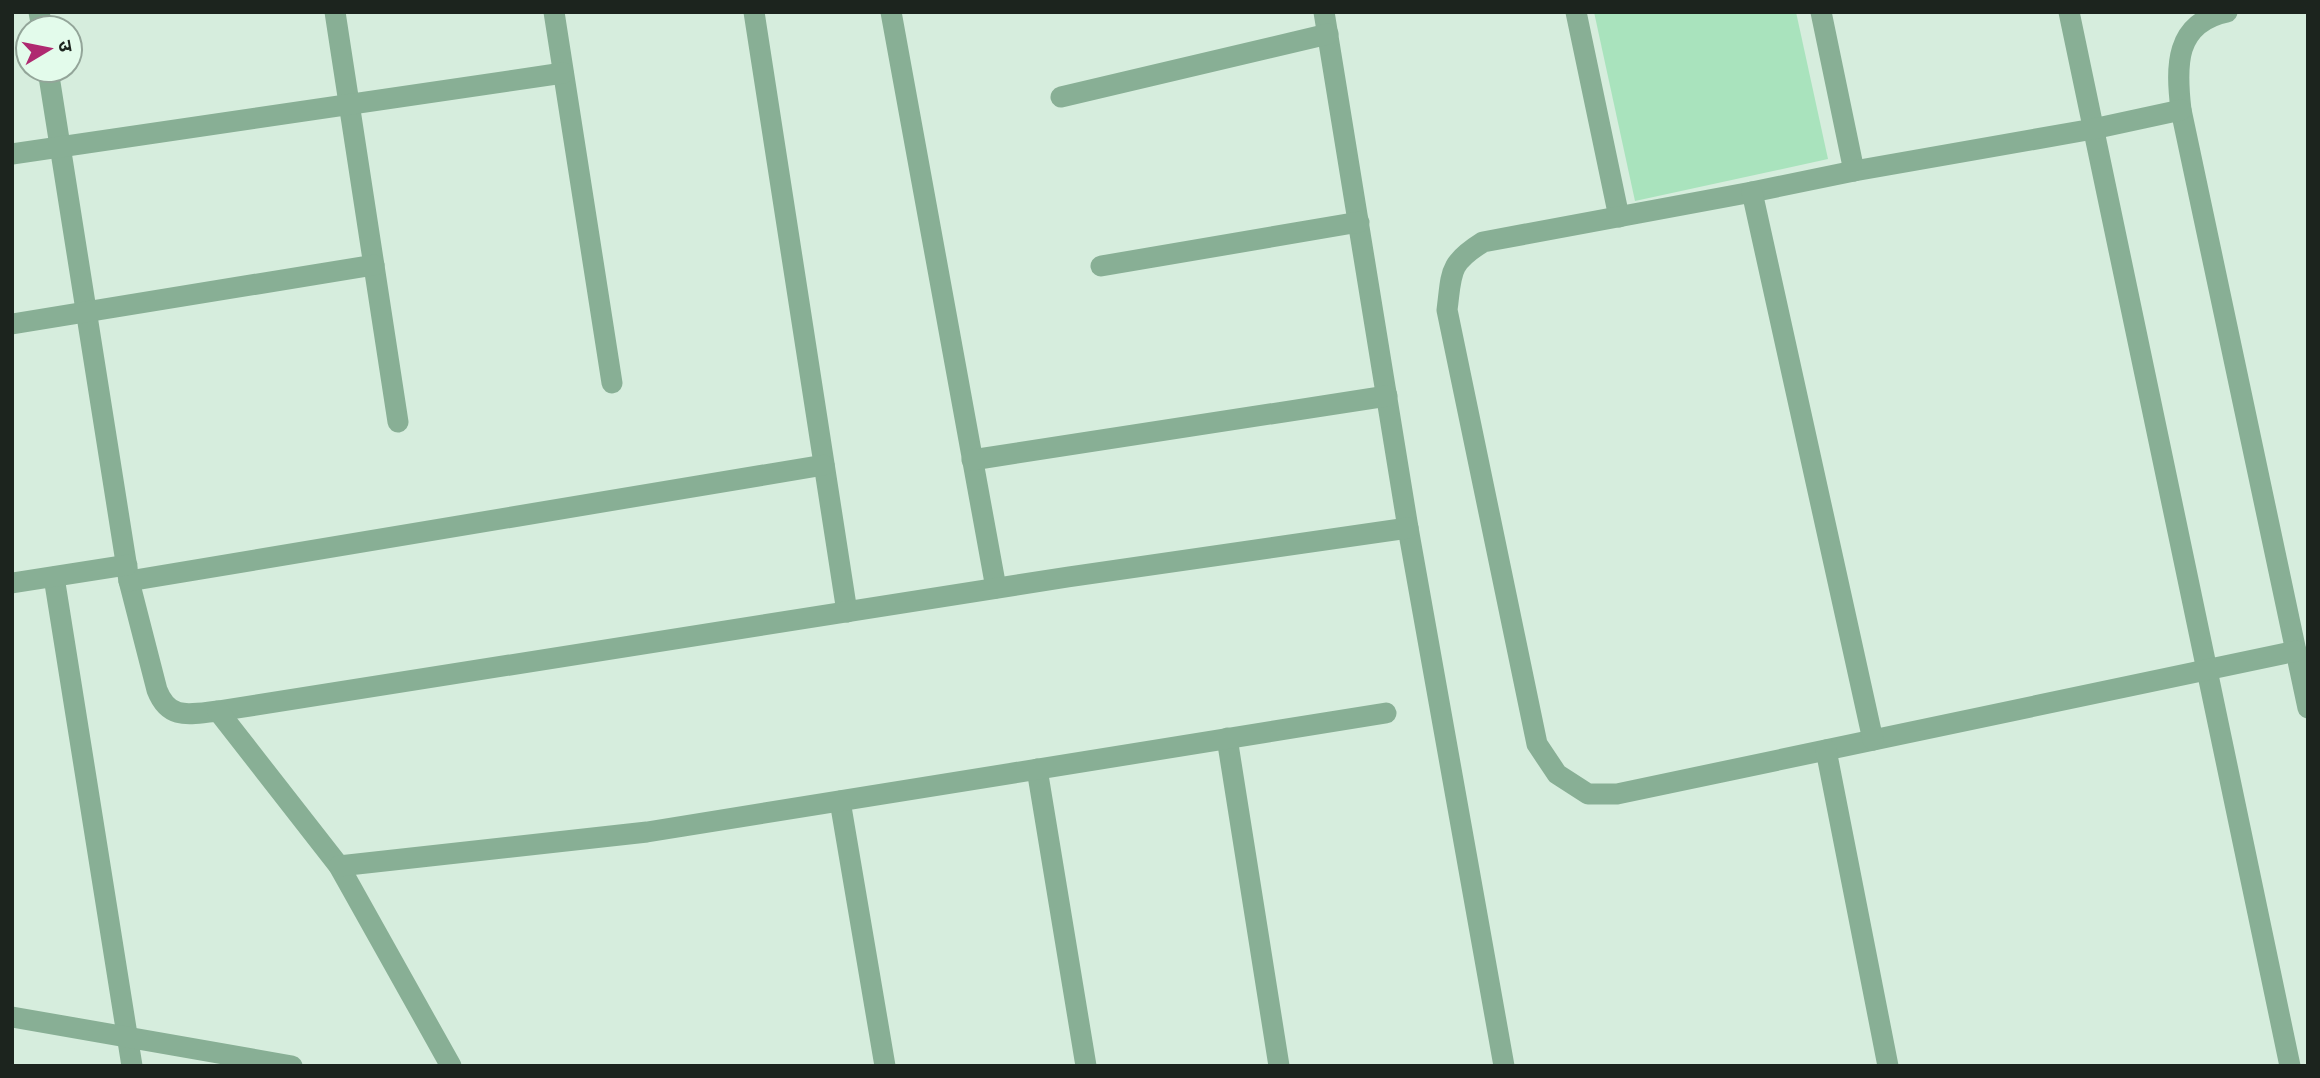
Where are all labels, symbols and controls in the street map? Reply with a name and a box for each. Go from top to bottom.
north arrow [14,14,84,84]
text: उ [52,38,79,55]

